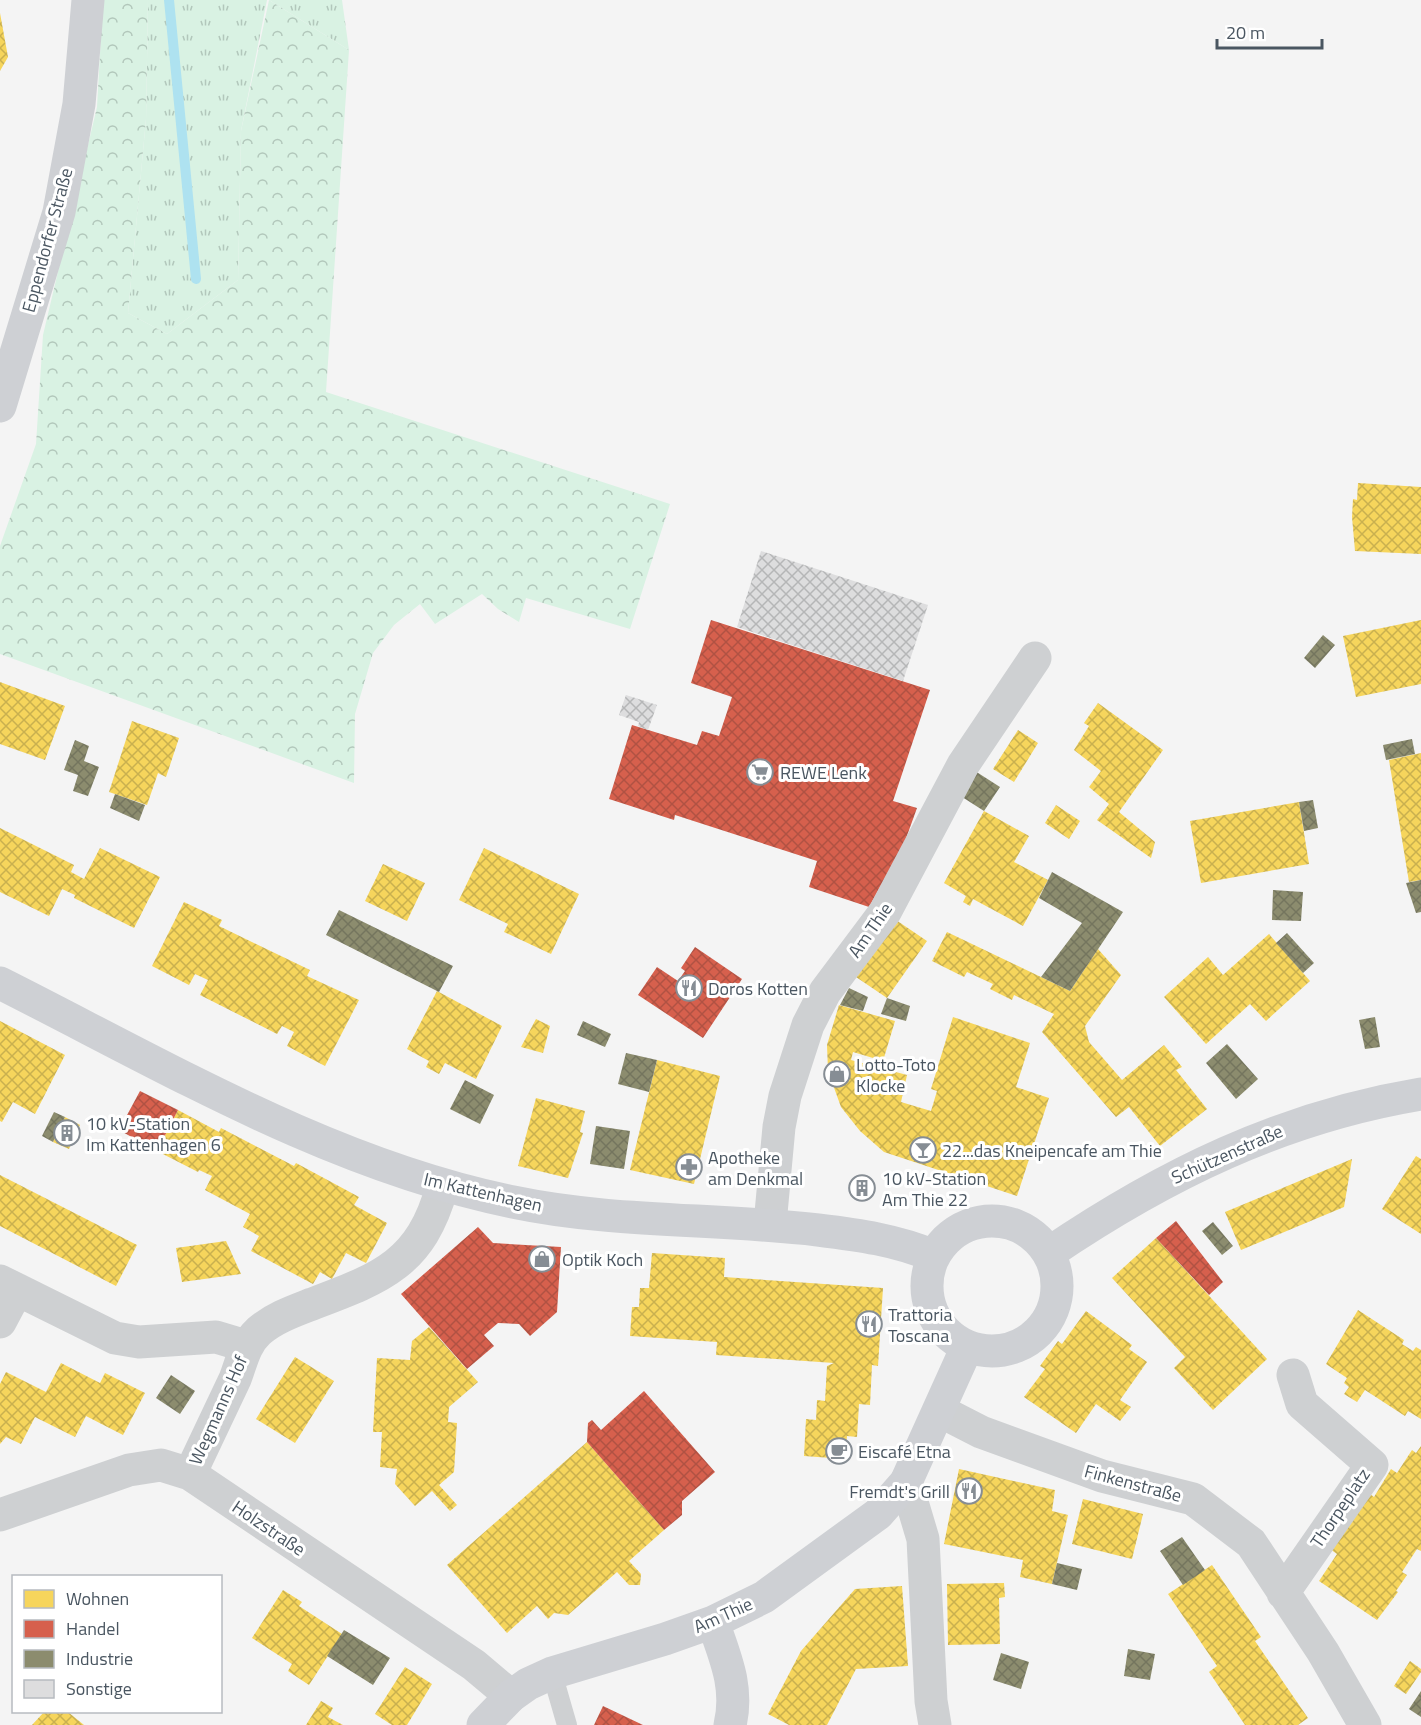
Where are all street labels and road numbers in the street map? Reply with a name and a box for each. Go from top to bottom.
street label: Eppendorfer Straße [15,165,79,315]
street label: Am Thie [841,897,899,963]
street label: Schützenstraße [1167,1117,1287,1191]
street label: Im Kattenhagen [421,1165,545,1219]
street label: Wegmanns Hof [182,1351,254,1469]
street label: Finkenstraße [1081,1457,1185,1509]
street label: Thorpeplatz [1303,1463,1377,1553]
street label: Holzstraße [227,1494,311,1562]
street label: Am Thie [689,1590,757,1640]

